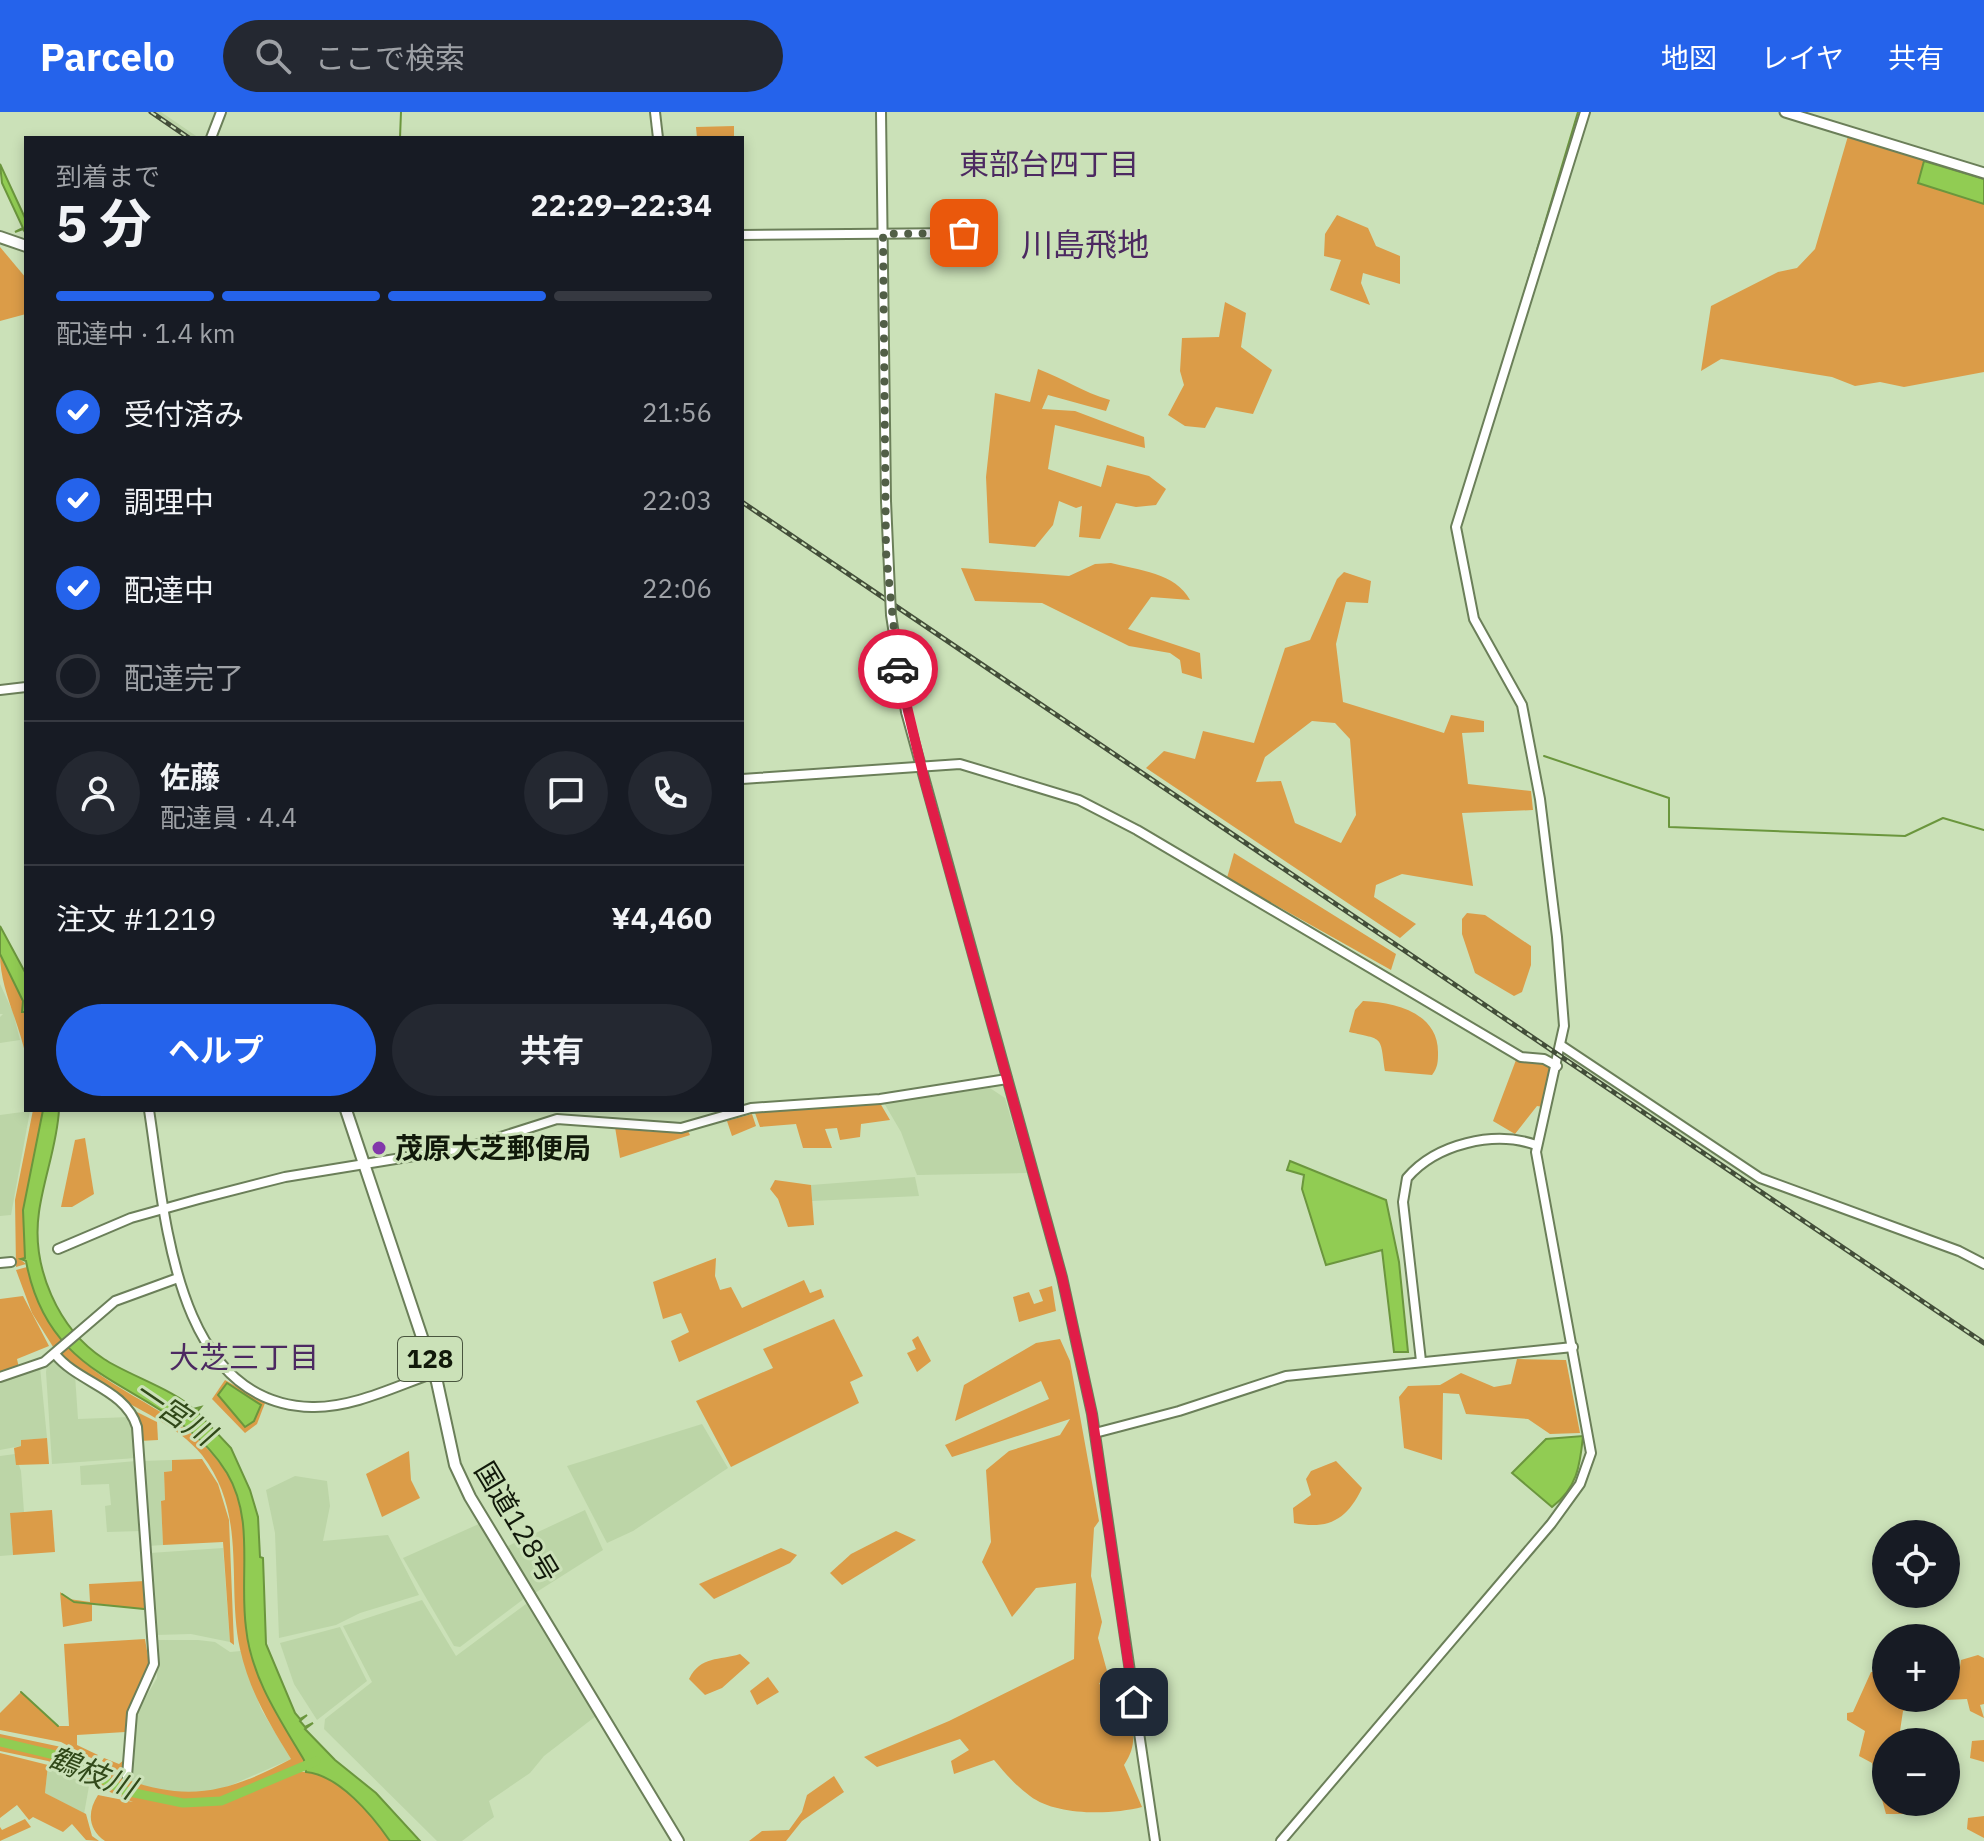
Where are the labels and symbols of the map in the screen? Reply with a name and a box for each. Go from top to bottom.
district label: 東部台四丁目 [959,144,1139,183]
pin [930,199,998,267]
district label: 川島飛地 [1021,223,1149,265]
courier [858,629,938,709]
place label: 茂原大芝郵便局 [395,1129,591,1166]
marker: 茂原大芝郵便局 [370,1139,388,1157]
district label: 大芝三丁目 [169,1337,319,1376]
road number: 128 [398,1337,462,1381]
water label: 一宮川 [127,1370,226,1455]
street label: 国道128号 [467,1455,568,1589]
pin [1100,1668,1168,1736]
water label: 鶴枝川 [44,1737,144,1808]

